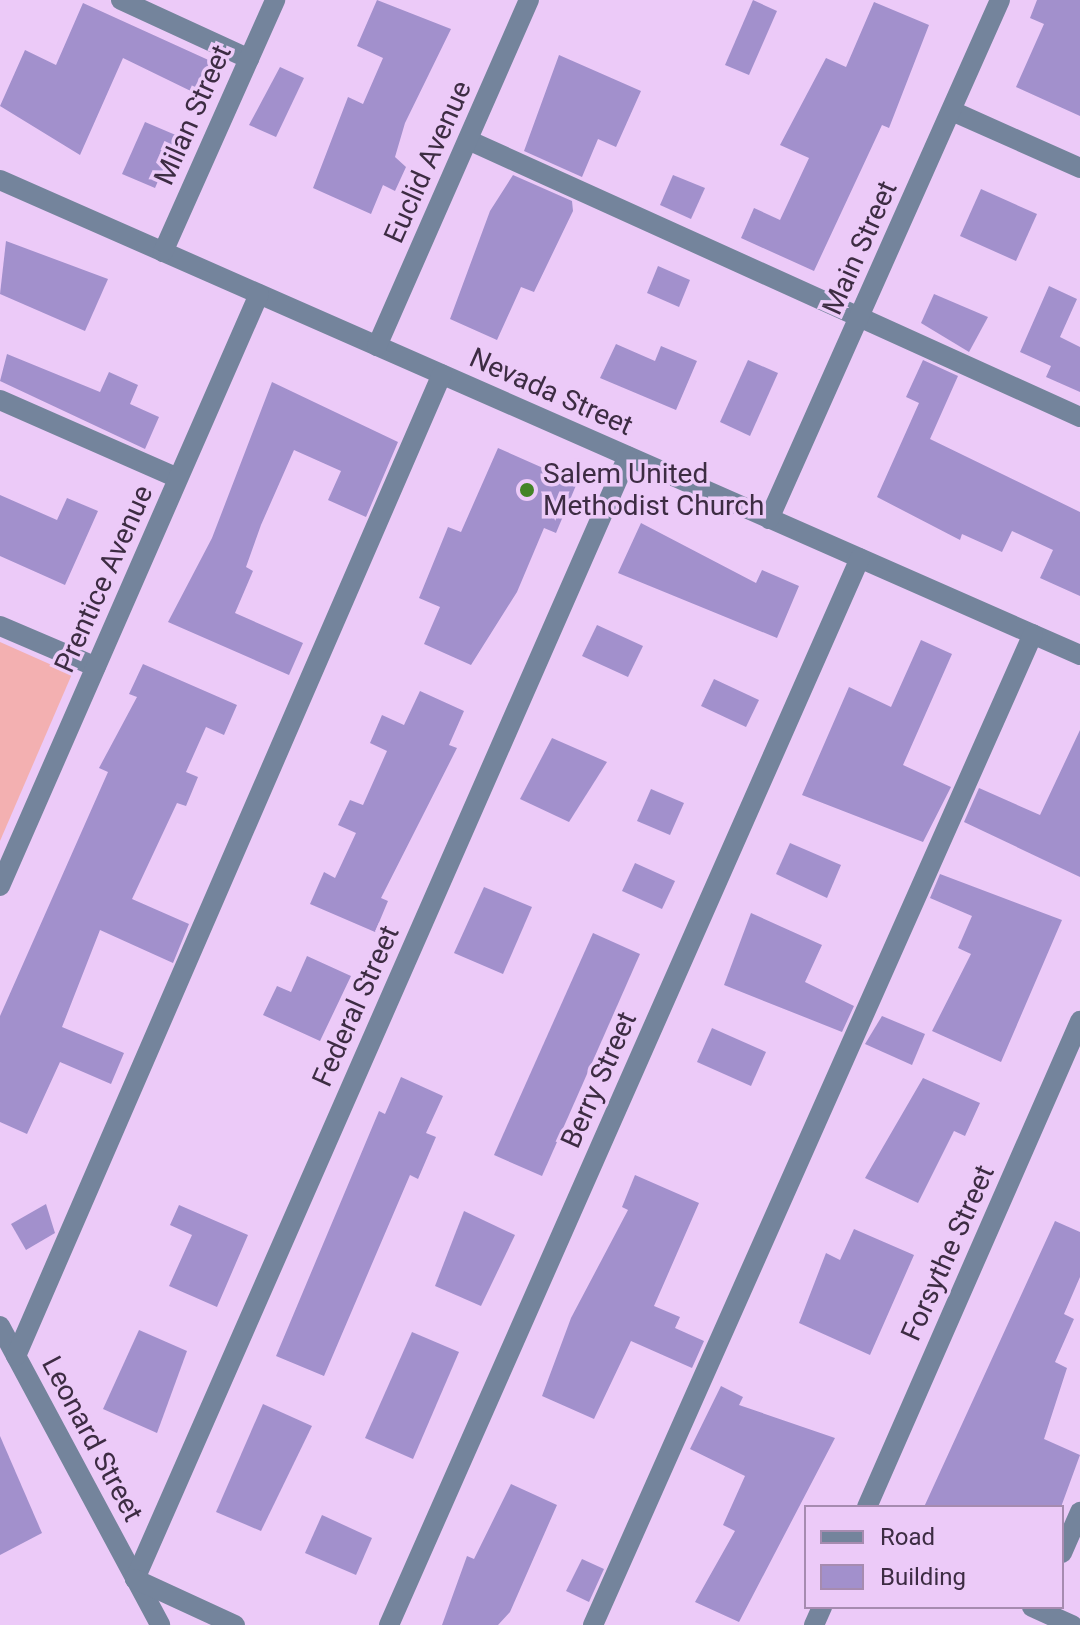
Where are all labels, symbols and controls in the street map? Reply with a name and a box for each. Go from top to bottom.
street label: Milan Street [147,40,239,190]
street label: Euclid Avenue [377,76,479,248]
street label: Main Street [816,176,904,320]
street label: Nevada Street [464,341,638,443]
place label: Salem United Methodist Church [543,457,764,523]
street label: Prentice Avenue [48,480,160,678]
marker: Salem United Methodist Church [518,481,536,499]
street label: Federal Street [306,920,406,1092]
street label: Berry Street [554,1007,644,1153]
street label: Forsythe Street [894,1160,1002,1346]
street label: Leonard Street [34,1351,150,1527]
legend [804,1505,1064,1609]
text: Road [880,1523,935,1551]
text: Building [880,1563,966,1591]

